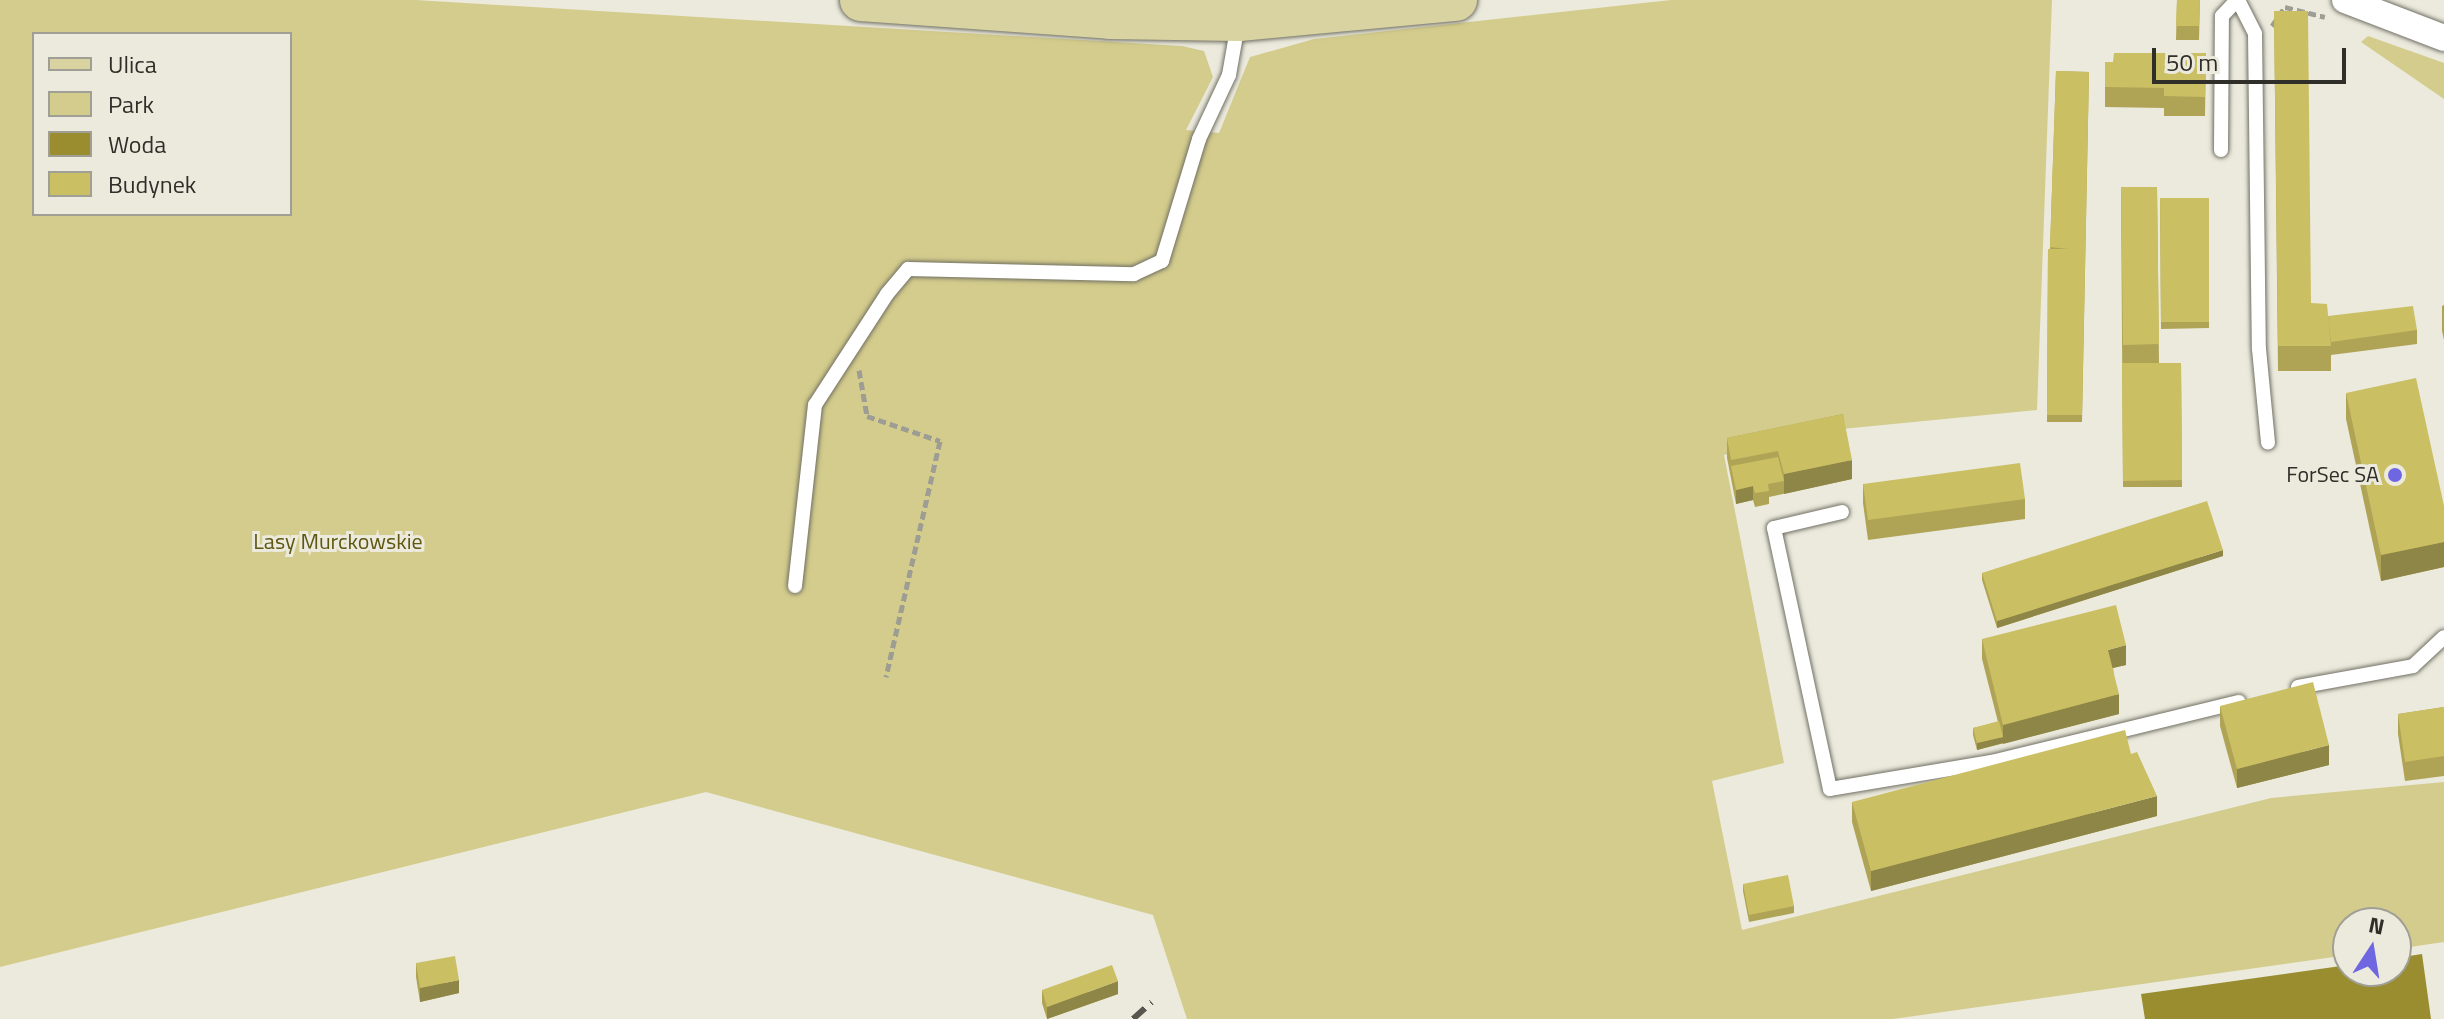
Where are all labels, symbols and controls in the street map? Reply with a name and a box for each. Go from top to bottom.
legend [32,32,292,216]
scale bar [2156,32,2350,82]
text: 50 m [2166,44,2218,80]
text: Ulica [108,46,157,82]
text: Park [108,86,154,122]
text: Woda [108,126,166,162]
text: Budynek [108,166,196,202]
place label: ForSec SA [2286,462,2379,488]
marker: ForSec SA [2386,466,2404,484]
park label: Lasy Murckowskie [253,529,423,555]
north arrow [2332,907,2412,987]
text: N [2366,907,2388,944]

